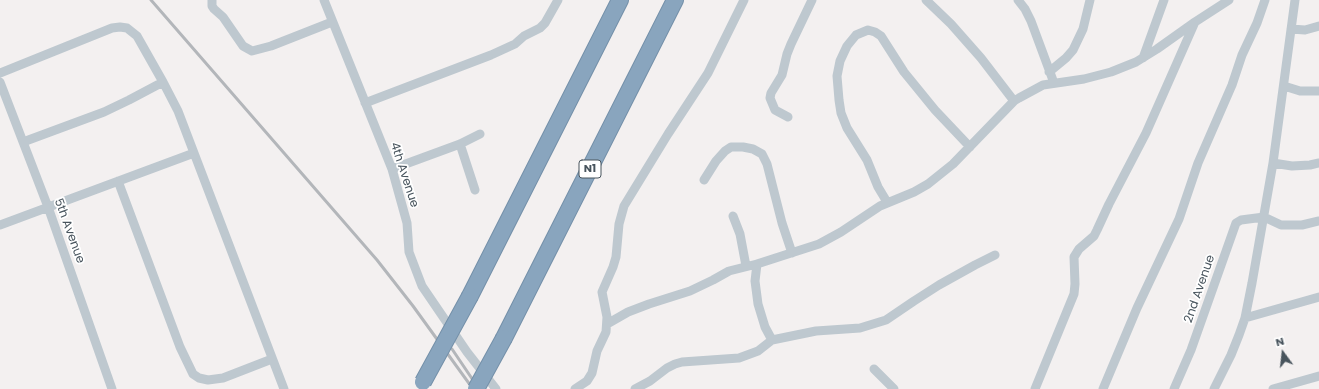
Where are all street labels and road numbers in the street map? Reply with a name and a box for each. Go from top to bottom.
street label: 4th Avenue [387,141,421,209]
road number: N1 [579,160,601,178]
street label: 5th Avenue [51,197,87,265]
street label: 2nd Avenue [1182,253,1218,325]

